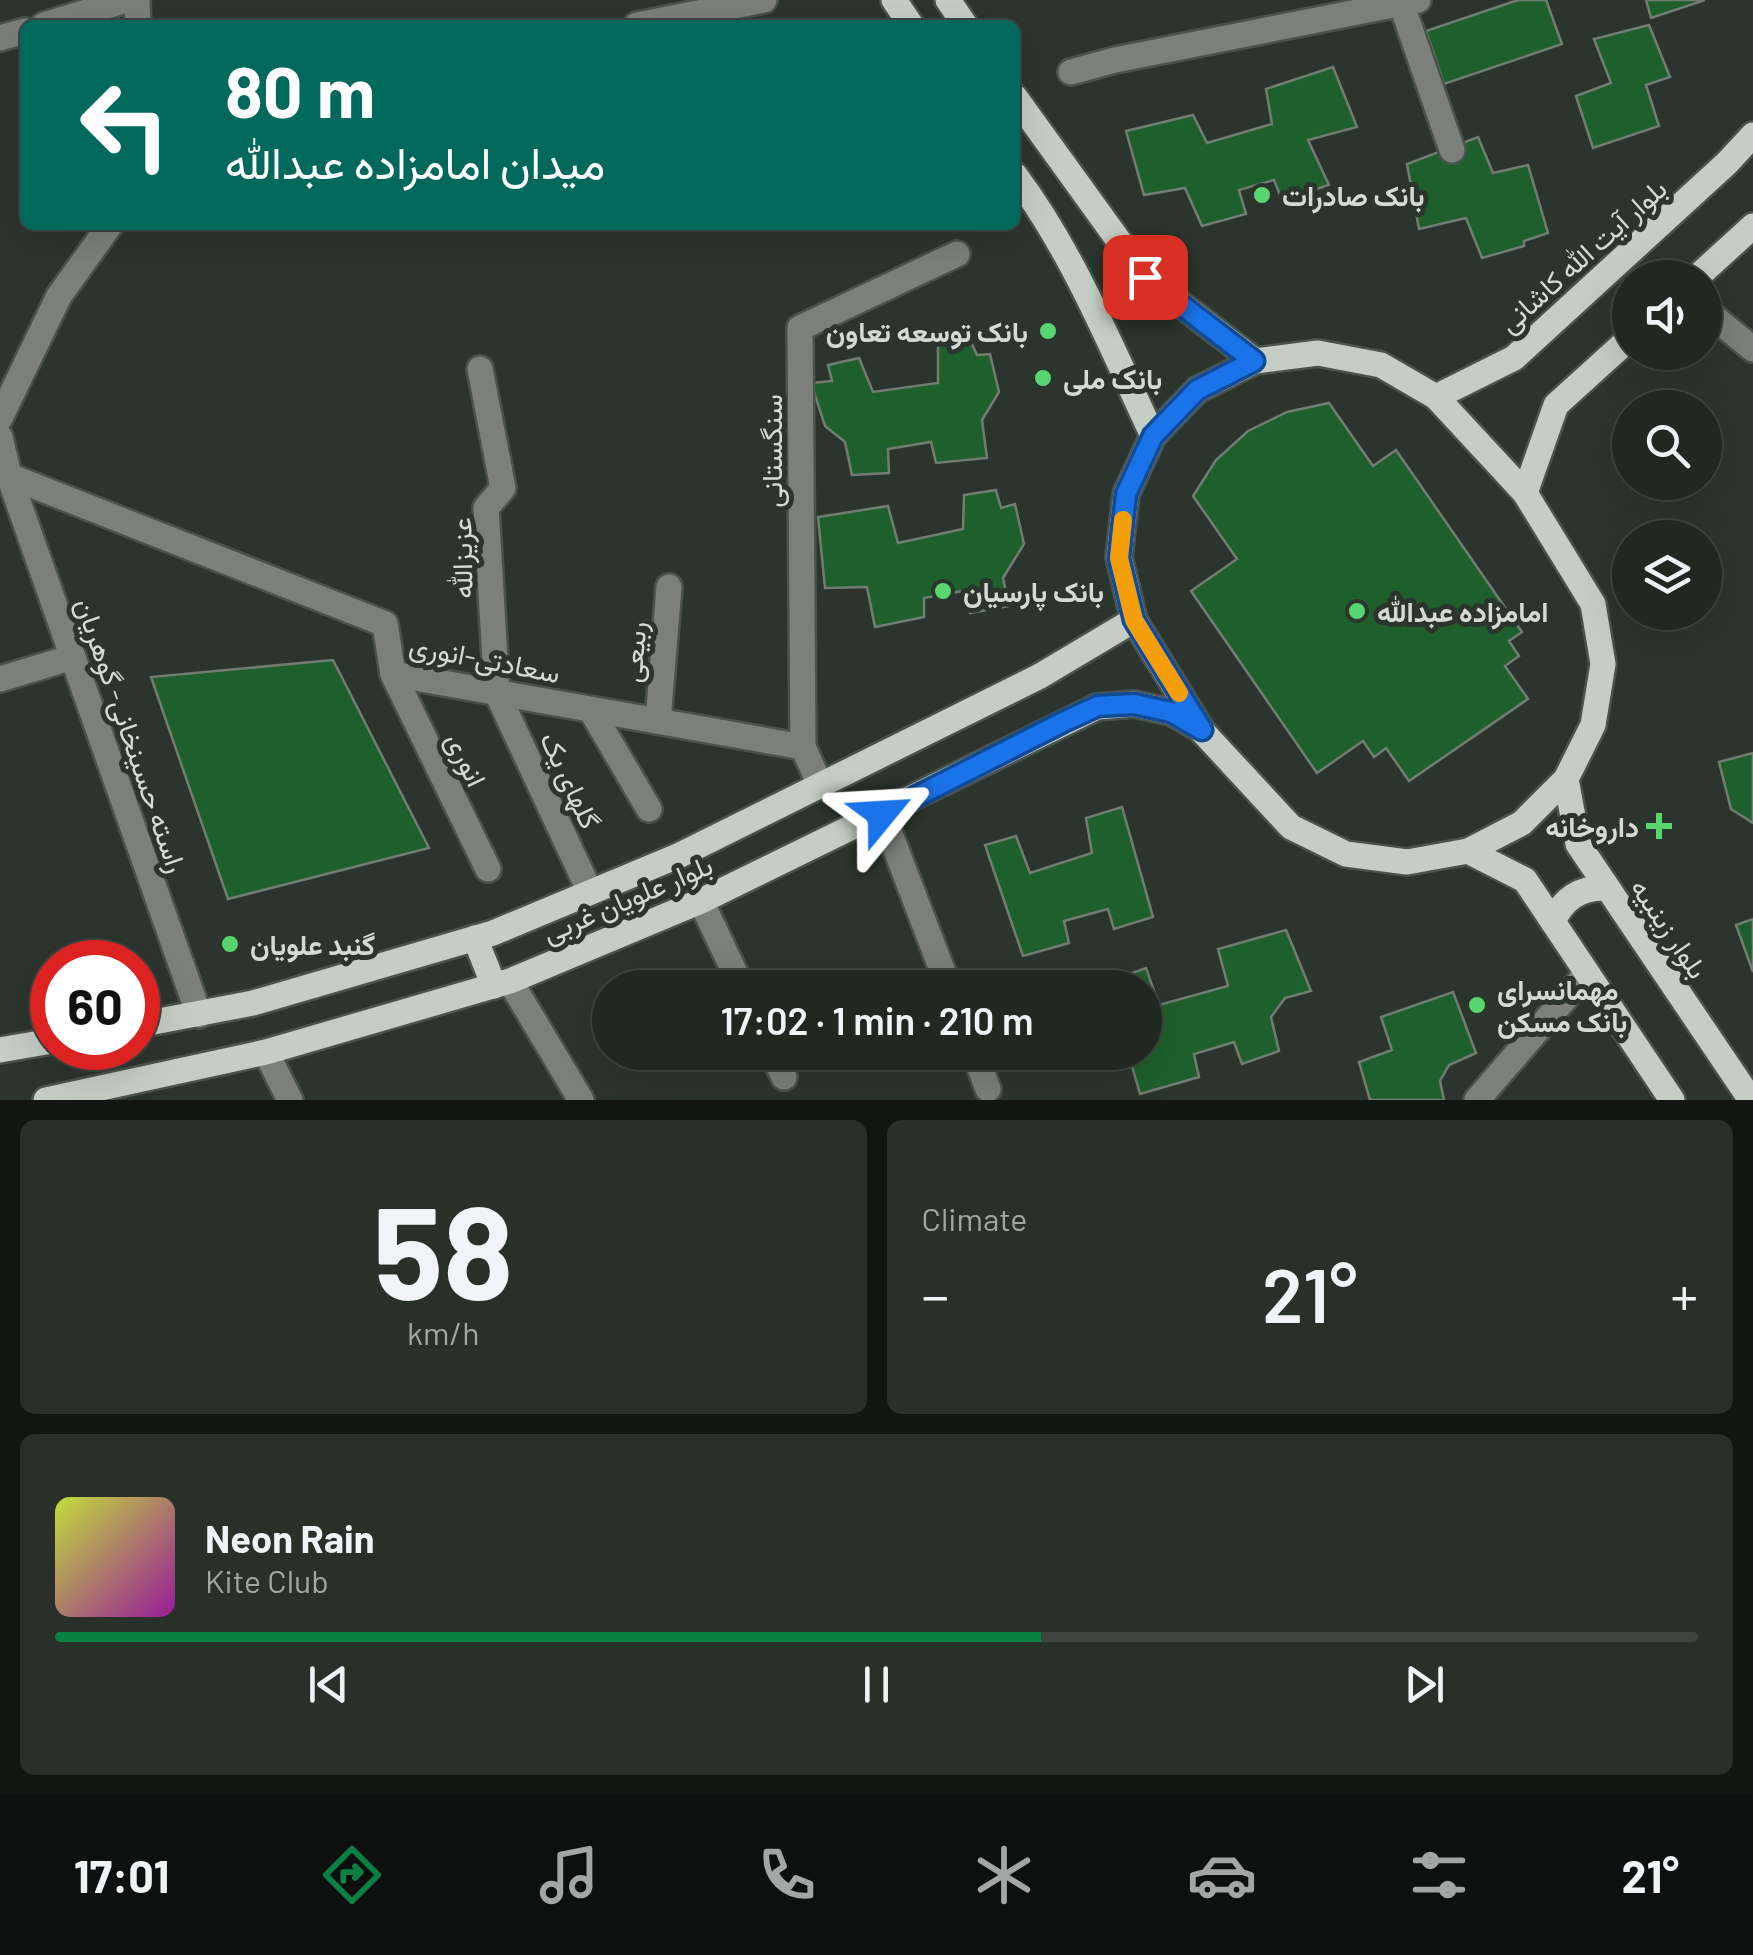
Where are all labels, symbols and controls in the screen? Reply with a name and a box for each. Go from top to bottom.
text: 80 m [225,48,375,132]
icon: left [60,60,190,190]
text: میدان امامزاده عبدالله [225,134,605,188]
street label: بلوار آیت الله کاشانی [1491,171,1674,341]
place label: بانک صادرات [1282,178,1425,214]
marker: بانک صادرات [1251,184,1273,206]
pin [1103,235,1188,320]
icon: arrive [1118,250,1173,305]
map controls [1612,260,1722,630]
button: sound [1612,260,1722,370]
place label: بانک توسعه تعاون [826,314,1028,350]
marker: بانک توسعه تعاون [1037,320,1059,342]
place label: بانک ملی [1063,361,1162,396]
marker: بانک ملی [1032,367,1054,389]
button: search [1612,390,1722,500]
street label: سنگستانی [754,394,789,508]
street label: عزیزالله [443,517,481,599]
button: layers [1612,520,1722,630]
place label: بانک پارسیان [963,574,1104,612]
marker: بانک پارسیان [932,580,954,602]
street label: راسته حسینخانی- گوهریان [67,593,195,878]
place label: امامزاده عبدالله [1377,594,1548,630]
marker: امامزاده عبدالله [1346,600,1368,622]
street label: ربیعی [613,620,655,684]
street label: سعادتی-انوری [406,627,563,691]
street label: انوری [438,726,495,793]
street label: گلهای یک [532,726,608,835]
position arrow [830,762,934,866]
place label: داروخانه [1545,809,1639,845]
marker: داروخانه [1648,815,1670,837]
street label: بلوار علویان غربی [537,847,718,951]
street label: بلوار زینبیه [1623,871,1716,986]
place label: گنبد علویان [250,927,375,963]
marker: گنبد علویان [219,933,241,955]
speed limit sign: 60 [30,940,160,1070]
place label: مهمانسرای بانک مسکن [1497,972,1627,1039]
marker: مهمانسرای بانک مسکن [1466,994,1488,1016]
text: 17:02 · 1 min · 210 m [720,997,1034,1043]
text: 58 [373,1170,513,1326]
text: Climate [922,1199,1027,1237]
text: 21° [1262,1248,1357,1338]
text: − [922,1261,949,1327]
text: + [1670,1261,1698,1327]
text: km/h [407,1313,479,1351]
text: Neon Rain [205,1515,374,1561]
text: Kite Club [205,1561,329,1599]
icon: previous [301,1657,356,1712]
icon: pause [849,1657,904,1712]
icon: next [1397,1657,1452,1712]
icon: directions [317,1840,387,1910]
icon: music [534,1840,604,1910]
icon: phone [752,1840,822,1910]
icon: climate [969,1840,1039,1910]
icon: car [1187,1840,1257,1910]
icon: filters [1404,1840,1474,1910]
text: 17:01 [74,1848,169,1902]
text: 21° [1622,1848,1679,1902]

